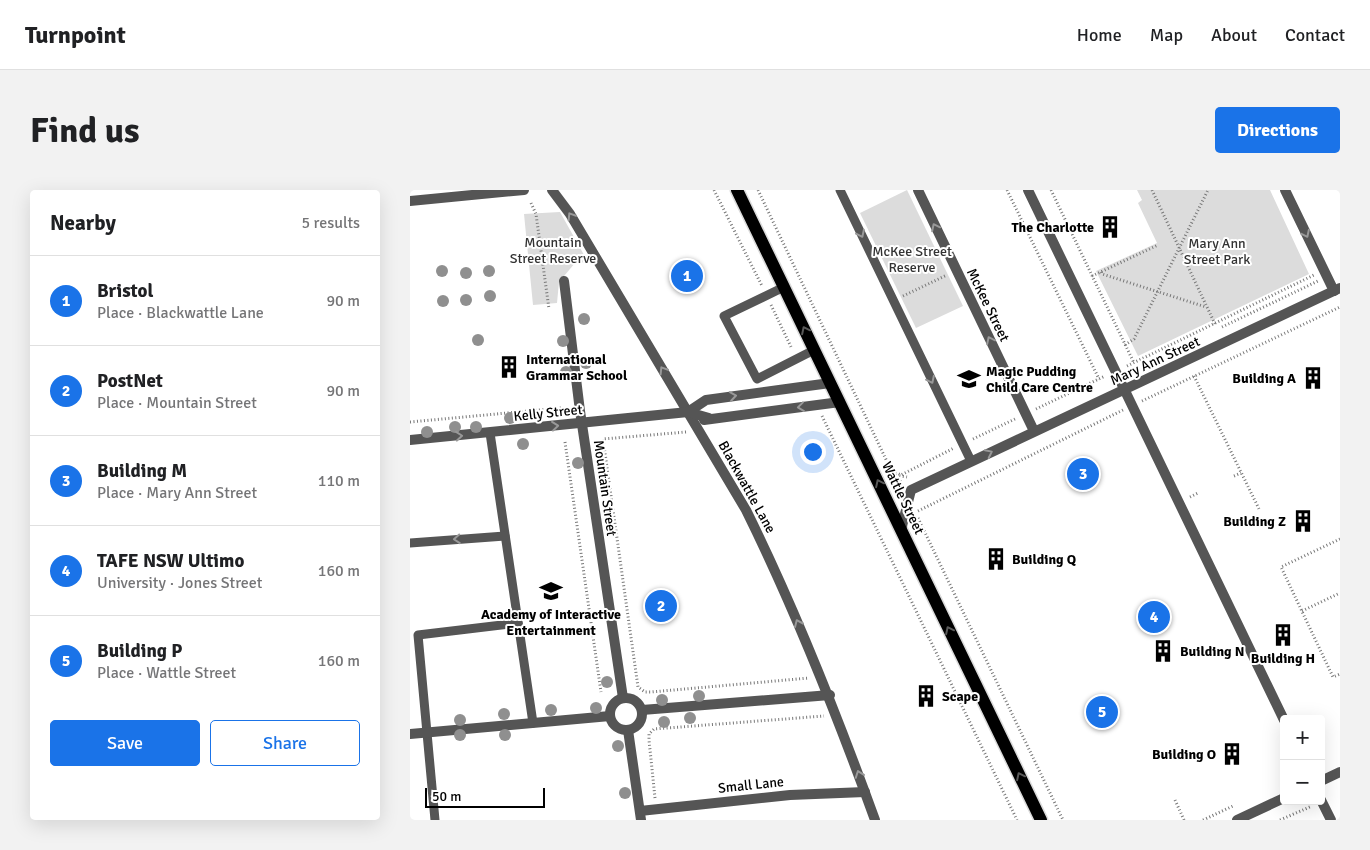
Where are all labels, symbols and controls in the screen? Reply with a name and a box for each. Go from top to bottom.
text: Turnpoint [25,20,126,50]
text: Home [1077,24,1122,46]
text: Map [1150,24,1183,46]
text: About [1211,24,1257,46]
text: Contact [1285,24,1345,46]
button: Directions [1215,107,1340,153]
text: Find us [30,109,140,152]
text: Nearby [50,210,116,236]
one-way arrow [567,212,577,221]
text: 5 results [301,213,360,233]
building icon: The Charlotte [1097,214,1123,240]
place label: The Charlotte [1011,219,1094,236]
one-way arrow [932,223,942,232]
one-way arrow [855,229,865,238]
one-way arrow [1300,229,1310,238]
park label: Mountain Street Reserve [510,234,596,267]
park label: Mary Ann Street Park [1184,235,1250,268]
park label: McKee Street Reserve [872,243,952,276]
pin: 1 [671,257,703,295]
street label: McKee Street [963,266,1013,345]
text: Bristol [97,279,153,303]
text: 1 [62,291,70,311]
text: 90 m [326,291,360,311]
text: Place · Blackwattle Lane [97,303,264,323]
one-way arrow [801,326,811,335]
street label: Mary Ann Street [1107,333,1203,389]
one-way arrow [986,336,996,345]
place label: International Grammar School [526,351,628,384]
building icon: International Grammar School [496,354,522,380]
place label: Magic Pudding Child Care Centre [986,363,1093,396]
building icon: Building A [1300,365,1326,391]
school or university icon: Magic Pudding Child Care Centre [956,366,982,392]
one-way arrow [660,367,670,376]
text: PostNet [97,369,163,393]
place label: Building A [1232,370,1296,387]
one-way arrow [925,375,936,384]
text: 2 [62,381,70,401]
text: 90 m [326,381,360,401]
one-way arrow [729,392,737,402]
text: Place · Mountain Street [97,393,257,413]
street label: Kelly Street [513,401,583,425]
one-way arrow [797,401,805,412]
one-way arrow [551,421,559,432]
one-way arrow [455,431,463,442]
street label: Blackwattle Lane [715,438,779,536]
street label: Mountain Street [590,439,620,537]
your location [800,439,826,465]
one-way arrow [984,448,993,459]
pin: 3 [1067,455,1099,493]
text: Building M [97,459,187,483]
street label: Wattle Street [878,459,928,537]
text: 3 [62,471,70,491]
text: 110 m [318,471,360,491]
one-way arrow [874,479,885,488]
text: Place · Mary Ann Street [97,483,257,503]
building icon: Building Z [1290,508,1316,534]
place label: Building Z [1223,513,1286,530]
one-way arrow [453,534,461,545]
building icon: Building Q [983,546,1009,572]
text: TAFE NSW Ultimo [97,549,244,573]
place label: Building Q [1012,551,1076,568]
text: 4 [62,561,70,581]
text: 160 m [318,561,360,581]
text: University · Jones Street [97,573,262,593]
school or university icon: Academy of Interactive Entertainment [538,578,564,604]
pin: 2 [645,587,677,625]
pin: 4 [1138,598,1170,636]
place label: Academy of Interactive Entertainment [481,606,621,639]
one-way arrow [794,619,805,628]
building icon: Building H [1270,622,1296,648]
one-way arrow [945,626,955,635]
building icon: Building N [1150,638,1176,664]
text: Building P [97,639,182,663]
place label: Building N [1180,643,1244,660]
place label: Building H [1251,650,1315,667]
text: 5 [62,651,70,671]
text: 160 m [318,651,360,671]
text: Place · Wattle Street [97,663,236,683]
building icon: Scape [913,683,939,709]
place label: Scape [942,688,978,705]
pin: 5 [1086,693,1118,731]
map controls [1280,715,1325,805]
button: + [1280,715,1325,760]
button: Save [50,720,200,766]
button: Share [210,720,360,766]
building icon: Building O [1219,741,1245,767]
place label: Building O [1152,746,1216,763]
button: − [1280,760,1325,805]
one-way arrow [855,770,865,779]
one-way arrow [1015,772,1026,781]
street label: Small Lane [717,773,785,797]
scale bar [425,785,545,808]
text: 50 m [432,788,461,805]

